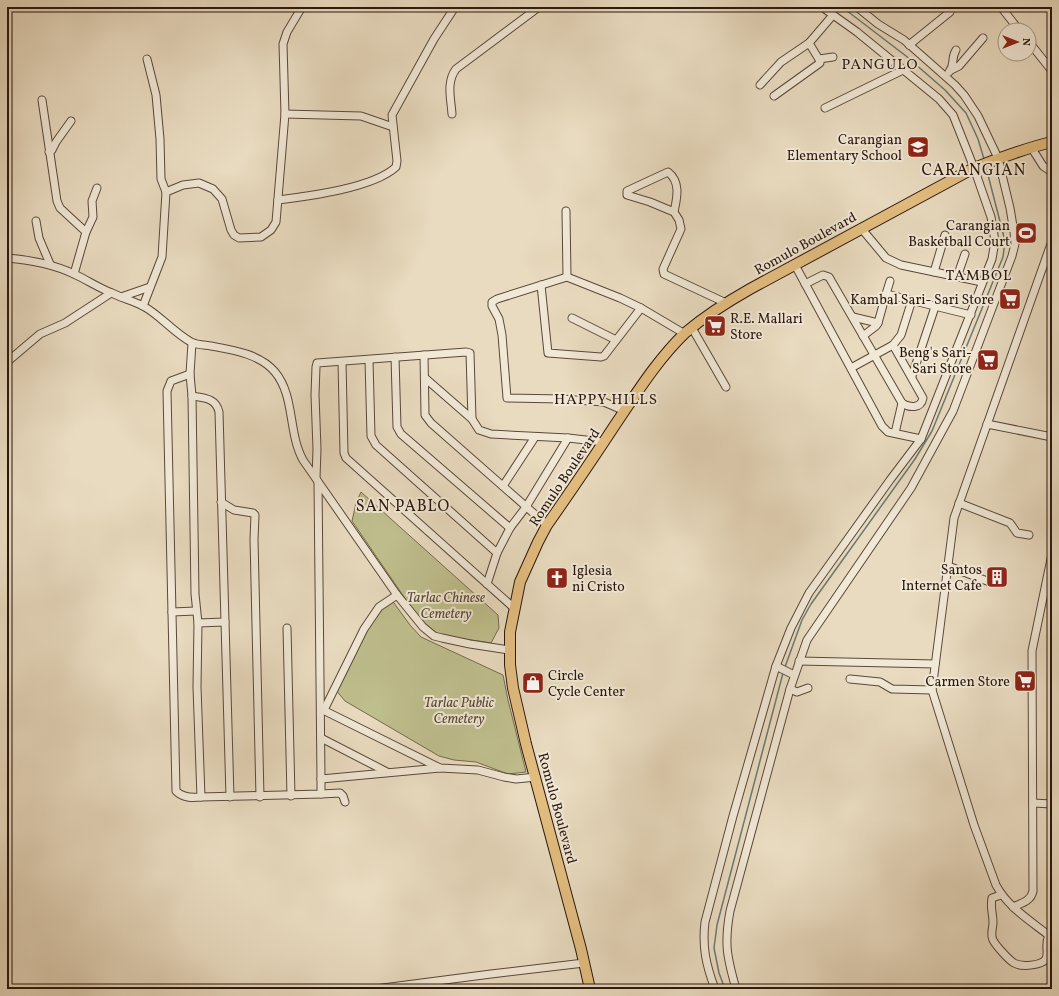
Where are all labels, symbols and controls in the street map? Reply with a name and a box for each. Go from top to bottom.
north arrow [997,22,1037,62]
text: N [1018,38,1033,46]
district label: PANGULO [841,55,919,76]
place label: Carangian Elementary School [787,131,902,166]
school or university icon: Carangian Elementary School [905,134,931,160]
district label: CARANGIAN [922,160,1026,182]
street label: Romulo Boulevard [751,208,860,280]
place label: Carangian Basketball Court [908,217,1010,252]
sports icon: Carangian Basketball Court [1013,220,1039,246]
district label: TAMBOL [946,266,1012,287]
supermarket icon: Kambal Sari- Sari Store [997,286,1023,312]
place label: Kambal Sari- Sari Store [850,291,994,310]
place label: R.E. Mallari Store [730,310,803,345]
supermarket icon: R.E. Mallari Store [702,313,728,339]
place label: Beng's Sari- Sari Store [899,344,972,379]
supermarket icon: Beng's Sari- Sari Store [975,347,1001,373]
district label: HAPPY HILLS [554,390,658,411]
street label: Romulo Boulevard [525,425,605,531]
district label: SAN PABLO [356,496,450,518]
place label: Santos Internet Cafe [901,561,982,596]
place label: Iglesia ni Cristo [572,562,625,597]
building icon: Santos Internet Cafe [984,564,1010,590]
church icon: Iglesia ni Cristo [544,565,570,591]
park label: Tarlac Chinese Cemetery [407,589,485,624]
place label: Circle Cycle Center [548,667,625,702]
supermarket icon: Carmen Store [1012,668,1038,694]
shop icon: Circle Cycle Center [520,670,546,696]
place label: Carmen Store [925,673,1010,692]
park label: Tarlac Public Cemetery [424,694,494,729]
street label: Romulo Boulevard [533,751,581,866]

